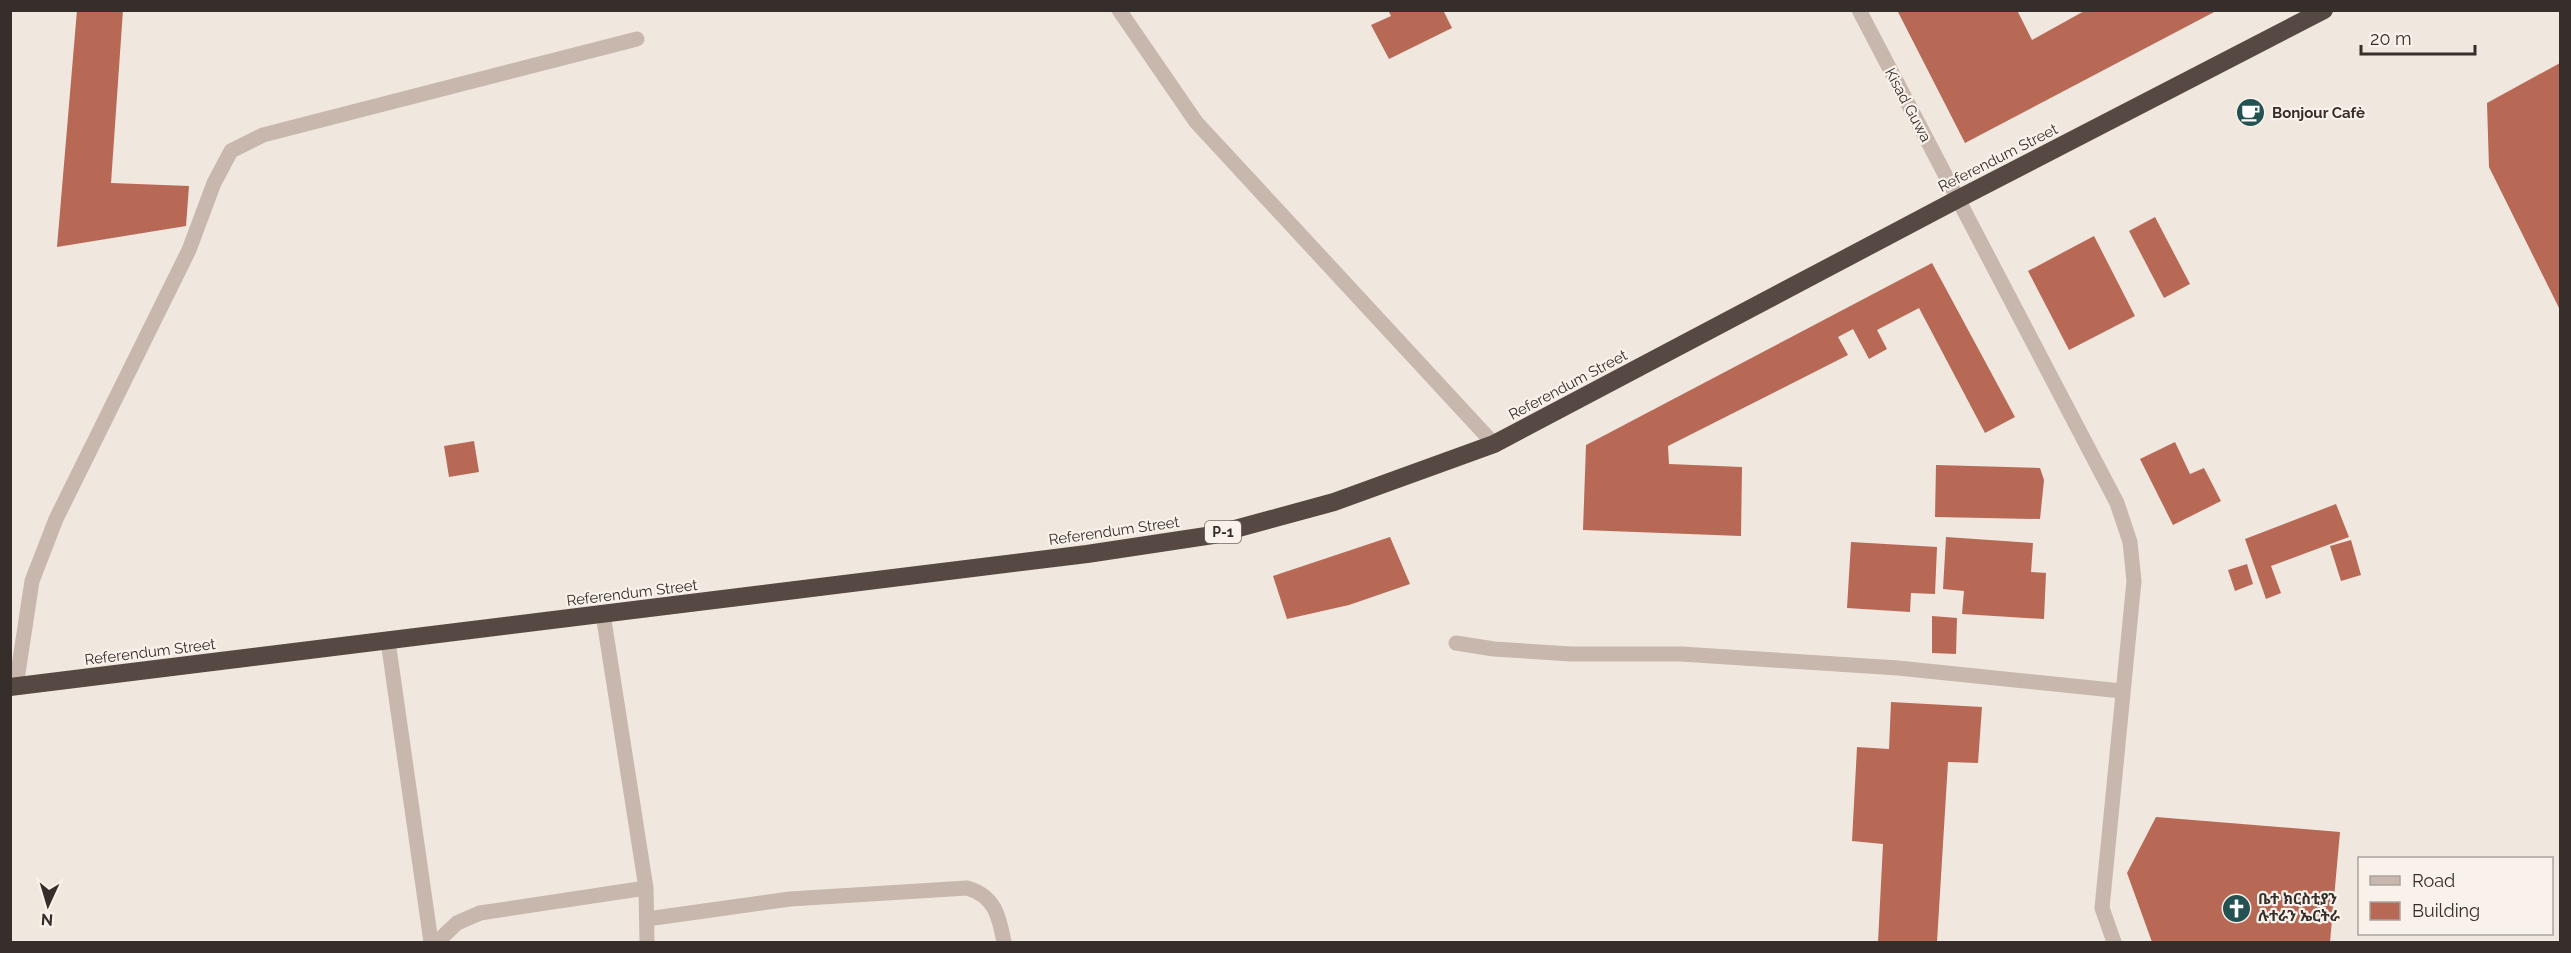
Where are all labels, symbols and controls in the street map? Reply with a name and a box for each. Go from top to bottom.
scale bar [2361,18,2475,56]
text: 20 m [2370,28,2412,49]
street label: Kisad Guwa [1881,65,1935,145]
cafe icon: Bonjour Cafè [2235,97,2267,129]
place label: Bonjour Cafè [2272,104,2365,122]
street label: Referendum Street [1935,120,2061,196]
street label: Referendum Street [1506,346,1630,424]
street label: Referendum Street [1047,513,1181,549]
road number: P-1 [1205,521,1241,543]
street label: Referendum Street [565,576,699,610]
street label: Referendum Street [83,635,217,669]
legend [2358,857,2553,935]
text: Road [2412,870,2455,891]
north arrow [18,875,78,935]
place label: ቤተ ክርስቲያን ሉተራን ኤርትራ [2258,890,2340,925]
church icon: ቤተ ክርስቲያን ሉተራን ኤርትራ [2221,892,2253,924]
text: Building [2412,900,2480,921]
text: N [40,910,54,929]

